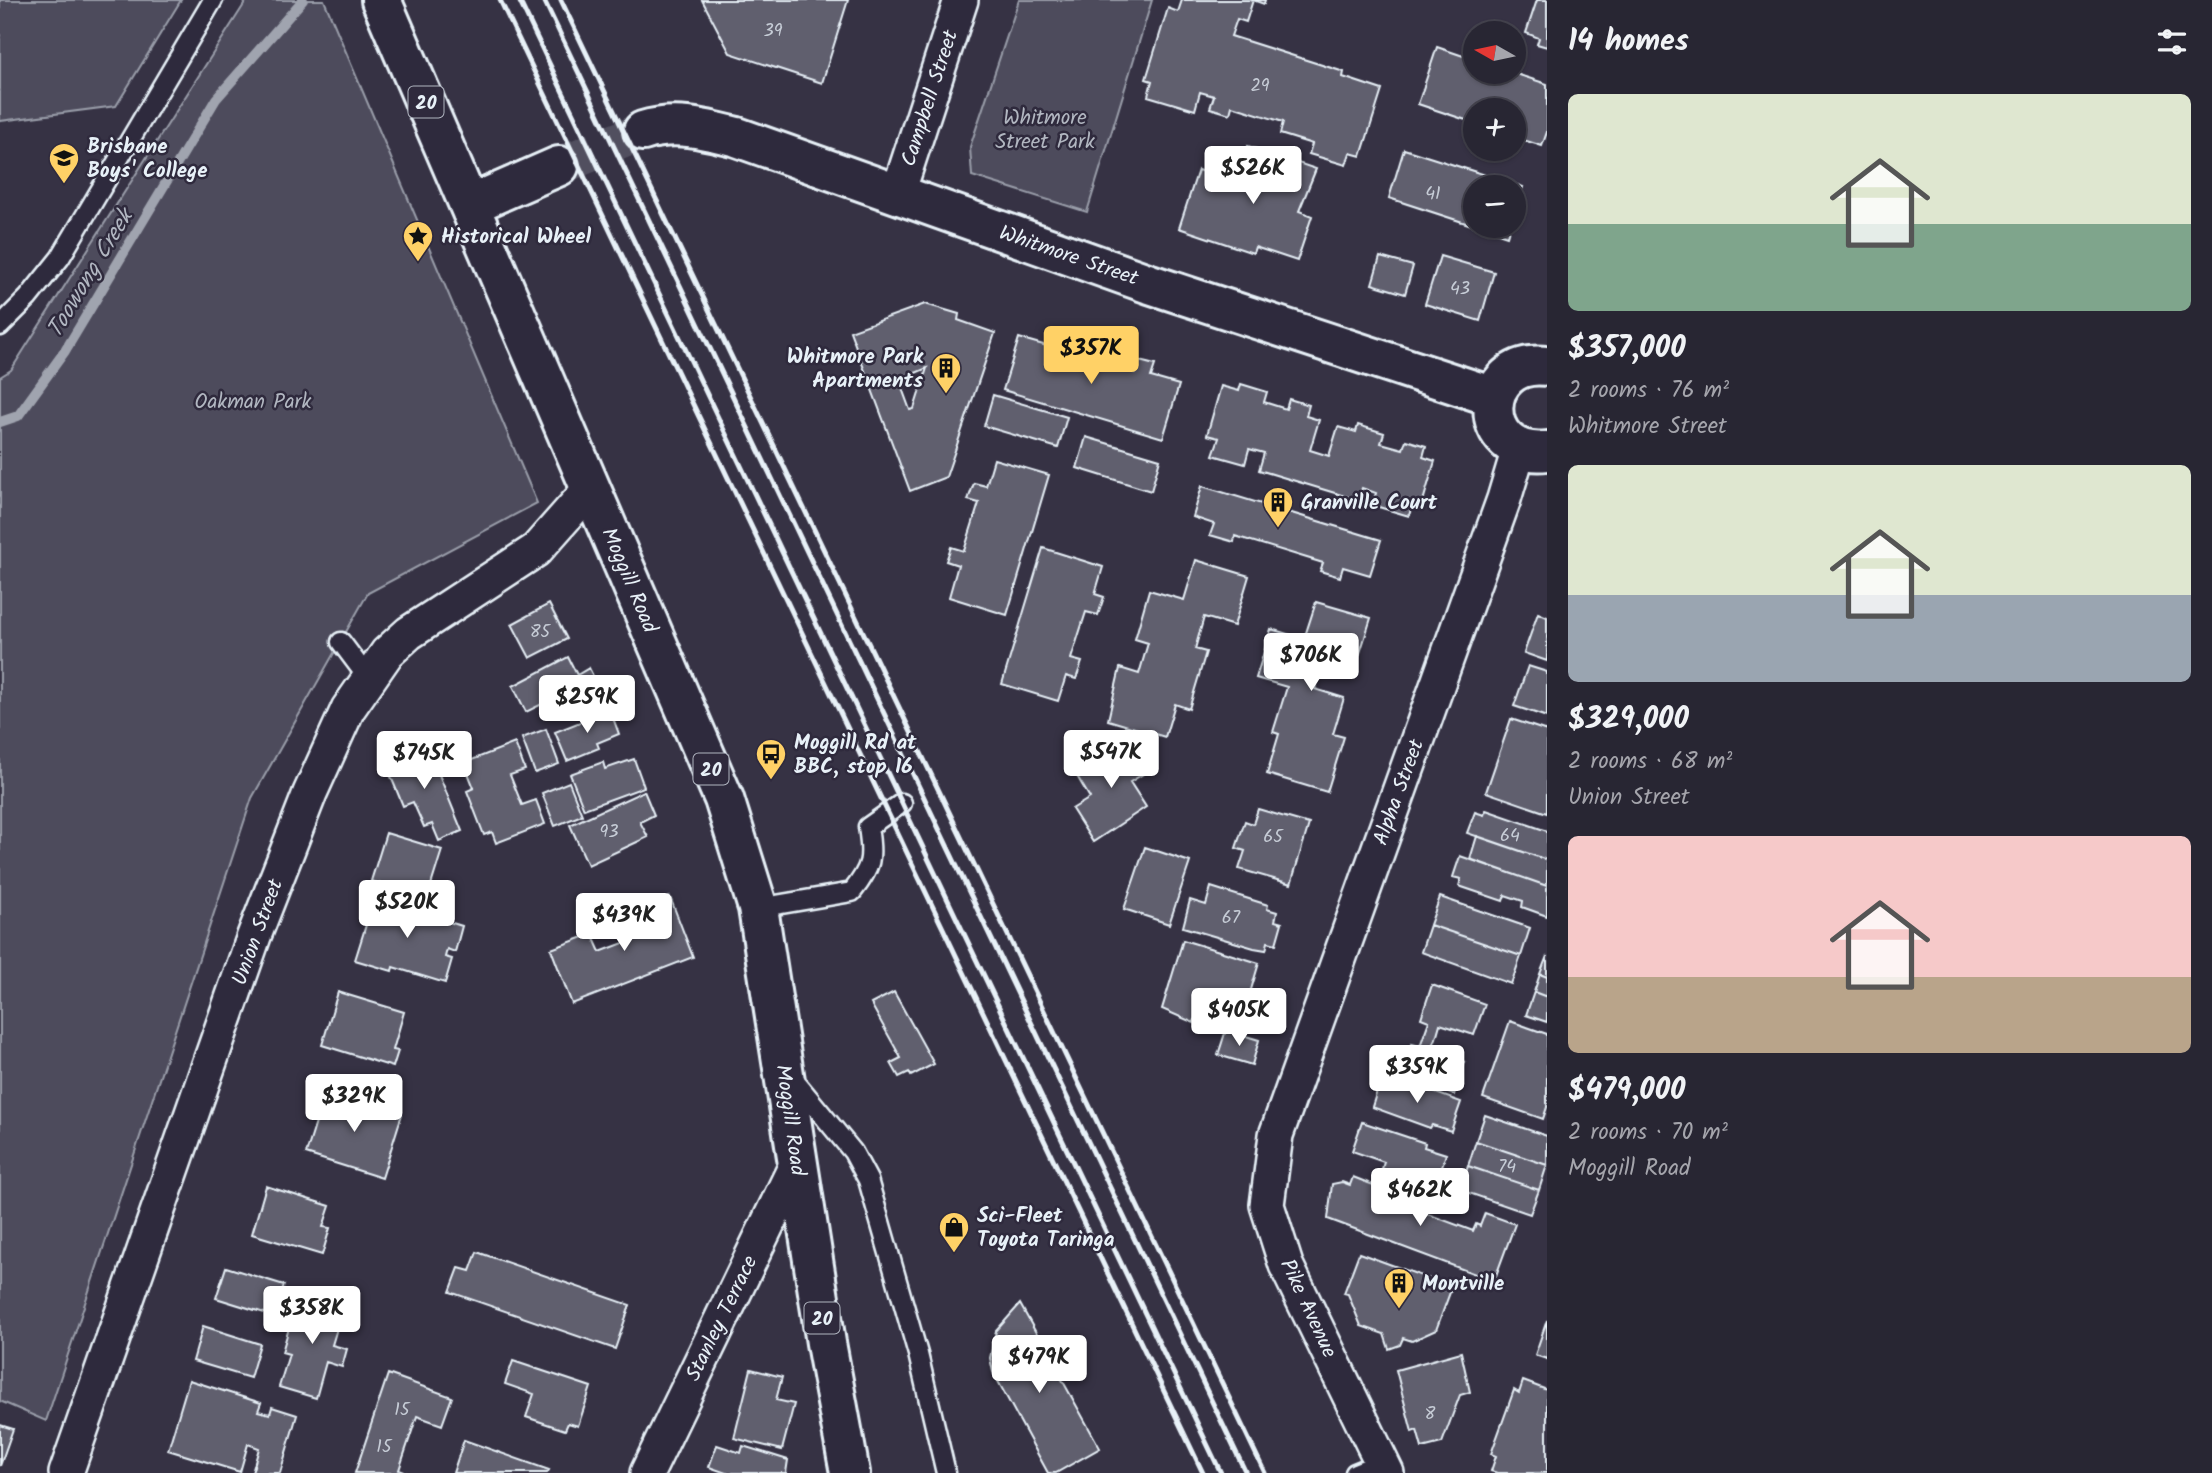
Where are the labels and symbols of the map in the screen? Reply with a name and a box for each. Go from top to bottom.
house number: 39 [763,17,783,46]
north arrow [1463,21,1526,84]
street label: Campbell Street [893,25,968,171]
house number: 29 [1250,72,1270,101]
road number: 20 [408,86,444,118]
park label: Whitmore Street Park [995,102,1095,159]
place label: Brisbane Boys' College [87,131,207,188]
school or university icon: Brisbane Boys' College [47,141,81,185]
pin: $526K [1204,146,1302,206]
house number: 41 [1425,180,1441,209]
water label: Toowong Creek [38,200,145,345]
street label: Whitmore Street [995,217,1143,296]
place icon: Historical Wheel [401,219,435,263]
place label: Historical Wheel [441,221,592,254]
house number: 43 [1450,275,1470,304]
pin: $357K [1042,326,1140,386]
place label: Whitmore Park Apartments [787,341,924,398]
building icon: Whitmore Park Apartments [929,351,963,395]
park label: Oakman Park [195,386,312,419]
building icon: Granville Court [1261,485,1295,529]
place label: Granville Court [1301,487,1438,520]
street label: Moggill Road [592,523,666,639]
house number: 85 [530,618,552,647]
pin: $706K [1262,634,1360,693]
pin: $259K [538,676,636,735]
place label: Moggill Rd at BBC, stop 16 [794,727,917,784]
pin: $547K [1062,730,1160,790]
pin: $745K [375,732,473,791]
street label: Alpha Street [1365,734,1434,850]
bus stop icon: Moggill Rd at BBC, stop 16 [754,737,788,781]
road number: 20 [694,754,728,784]
house number: 93 [599,818,619,847]
house number: 64 [1500,822,1520,851]
house number: 65 [1263,823,1284,852]
street label: Union Street [224,874,293,990]
pin: $520K [358,880,456,940]
pin: $439K [575,894,673,953]
house number: 67 [1222,904,1241,933]
pin: $405K [1190,988,1288,1048]
pin: $359K [1368,1046,1466,1105]
street label: Moggill Road [765,1063,814,1178]
pin: $329K [305,1074,403,1134]
house number: 74 [1498,1153,1516,1182]
pin: $462K [1371,1168,1469,1228]
place label: Sci-Fleet Toyota Taringa [977,1200,1115,1257]
shop icon: Sci-Fleet Toyota Taringa [937,1210,971,1254]
street label: Stanley Terrace [678,1250,767,1387]
street label: Pike Avenue [1270,1254,1345,1364]
building icon: Montville [1382,1266,1416,1310]
place label: Montville [1422,1268,1504,1301]
pin: $358K [263,1286,361,1346]
road number: 20 [804,1302,840,1334]
pin: $479K [990,1336,1088,1395]
house number: 15 [394,1396,411,1425]
house number: 8 [1425,1400,1436,1429]
house number: 15 [376,1433,393,1462]

